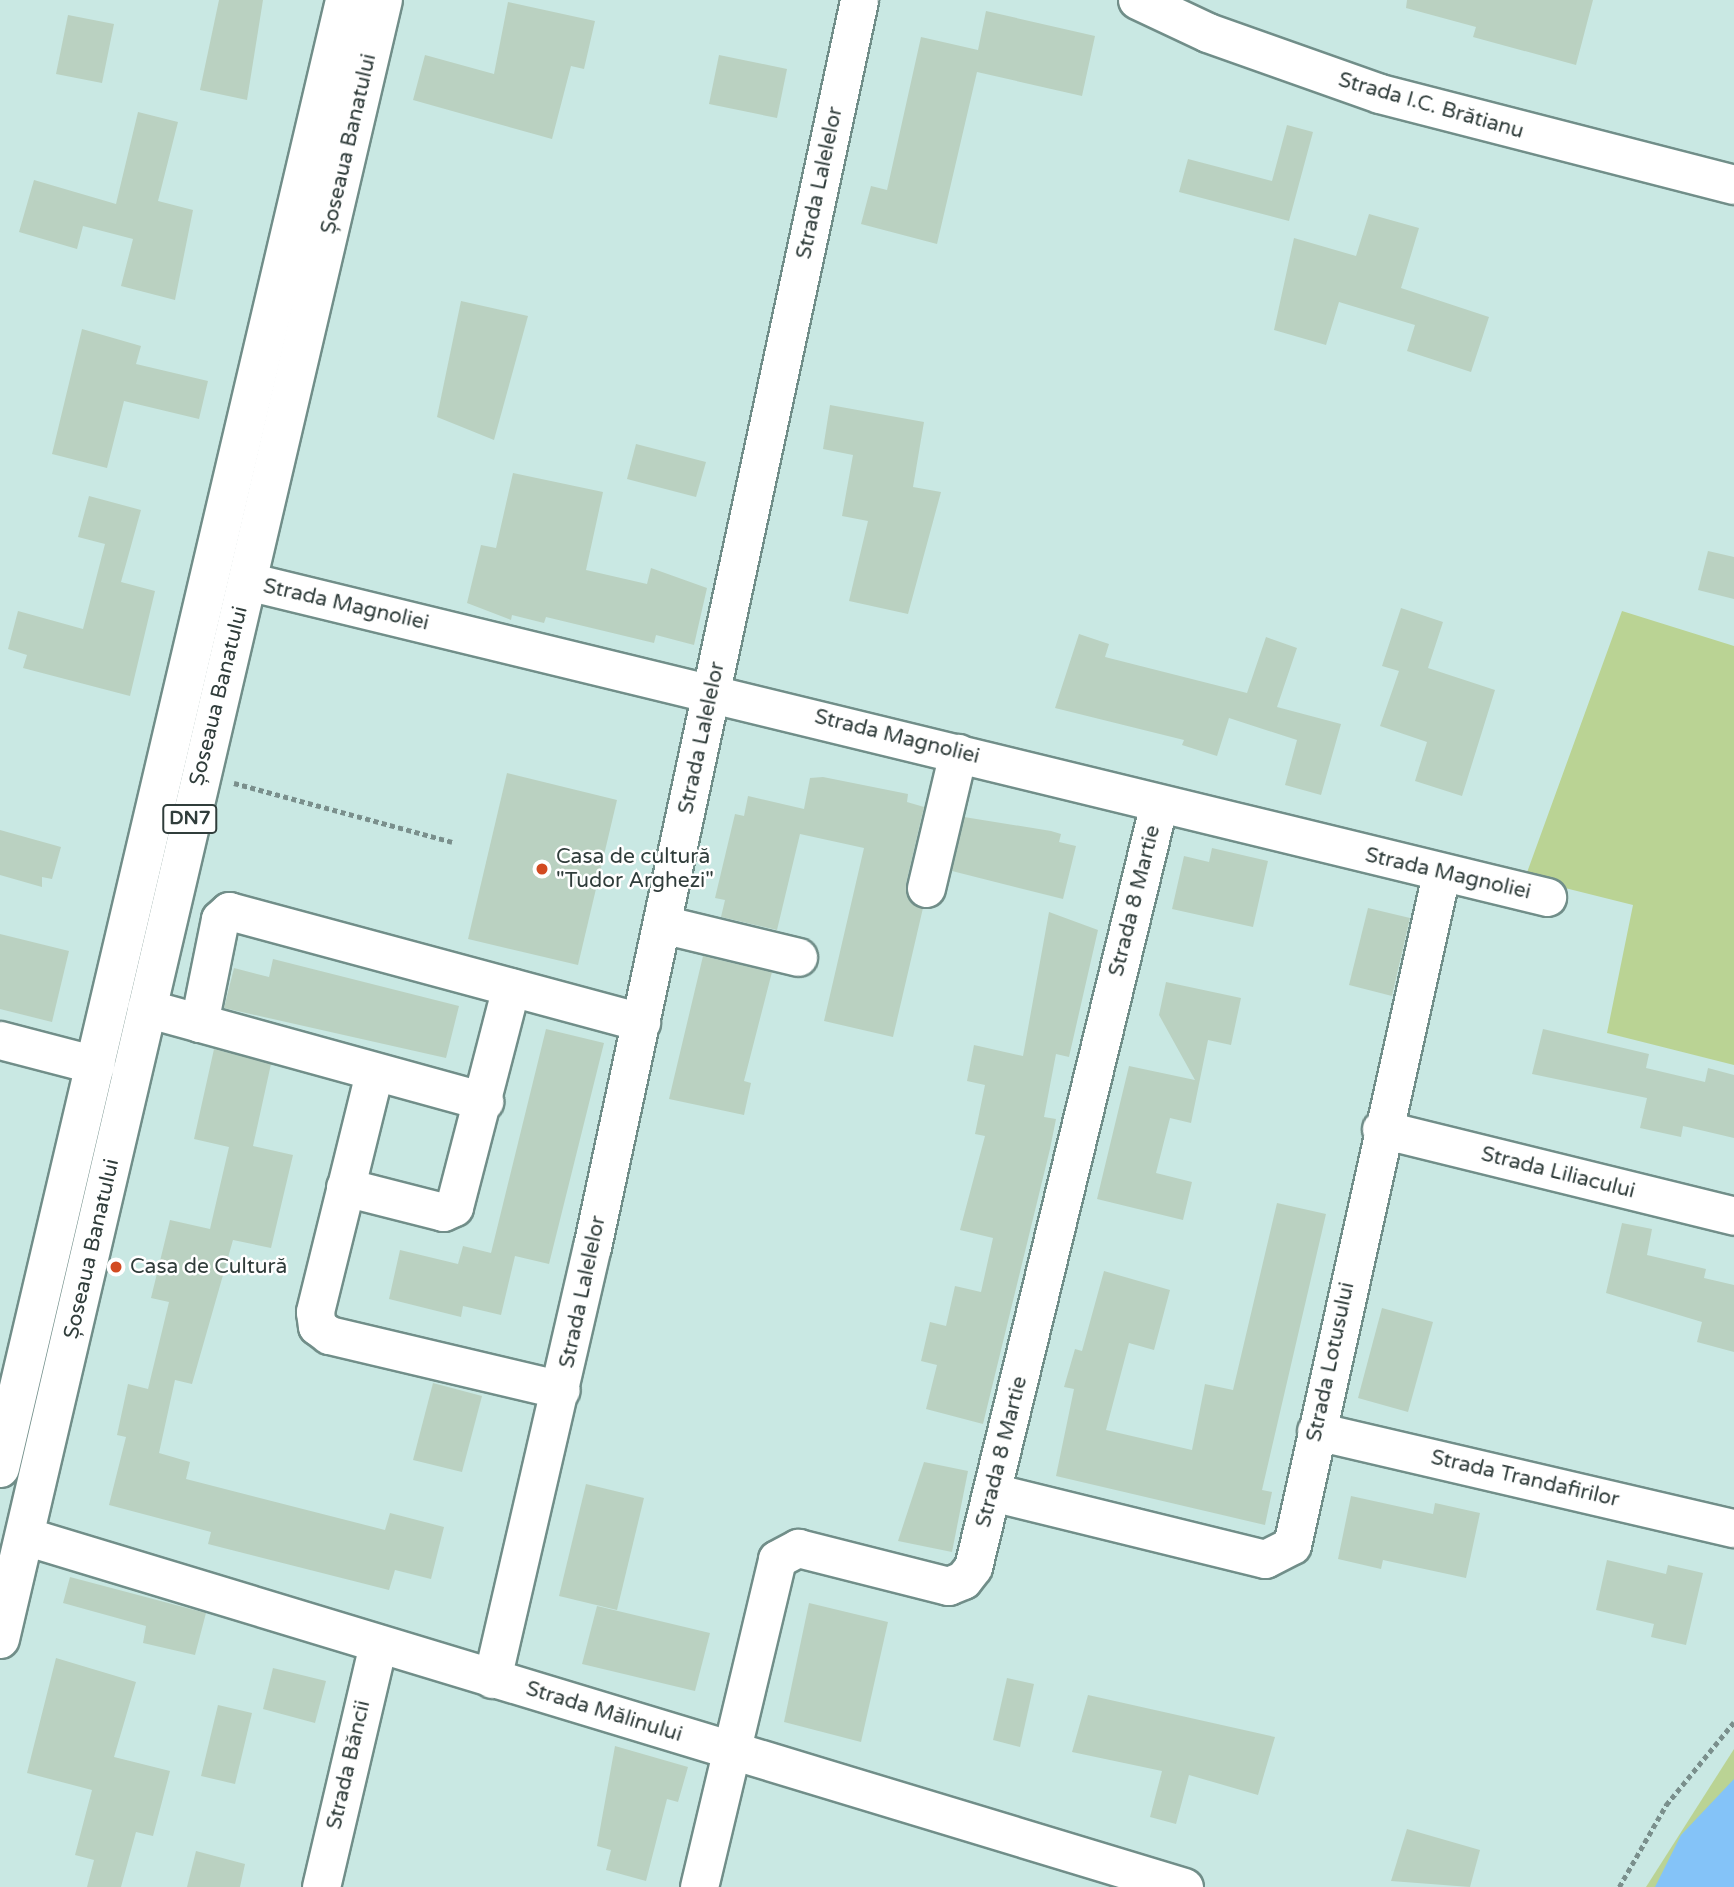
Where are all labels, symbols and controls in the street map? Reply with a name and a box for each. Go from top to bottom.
street label: Șoseaua Banatului [316,51,382,237]
street label: Strada I.C. Brătianu [1335,67,1527,145]
street label: Strada Lalelelor [792,105,848,261]
street label: Strada Magnoliei [261,574,431,636]
street label: Șoseaua Banatului [184,604,254,788]
street label: Strada Lalelelor [674,660,730,816]
street label: Strada Magnoliei [812,704,982,770]
road number: DN7 [162,804,218,834]
street label: Strada 8 Martie [1104,823,1166,979]
street label: Strada Magnoliei [1363,843,1533,905]
place label: Casa de cultură "Tudor Arghezi" [556,844,714,894]
marker: Casa de cultură "Tudor Arghezi" [534,861,550,877]
street label: Strada Liliacului [1478,1142,1638,1204]
street label: Șoseaua Banatului [59,1156,125,1342]
street label: Strada Lalelelor [555,1214,611,1370]
place label: Casa de Cultură [130,1254,287,1280]
marker: Casa de Cultură [108,1259,124,1275]
street label: Strada Lotusului [1302,1280,1360,1444]
street label: Strada 8 Martie [971,1374,1033,1530]
street label: Strada Trandafirilor [1428,1445,1622,1513]
street label: Strada Mălinului [523,1676,685,1748]
street label: Strada Băncii [322,1698,376,1832]

